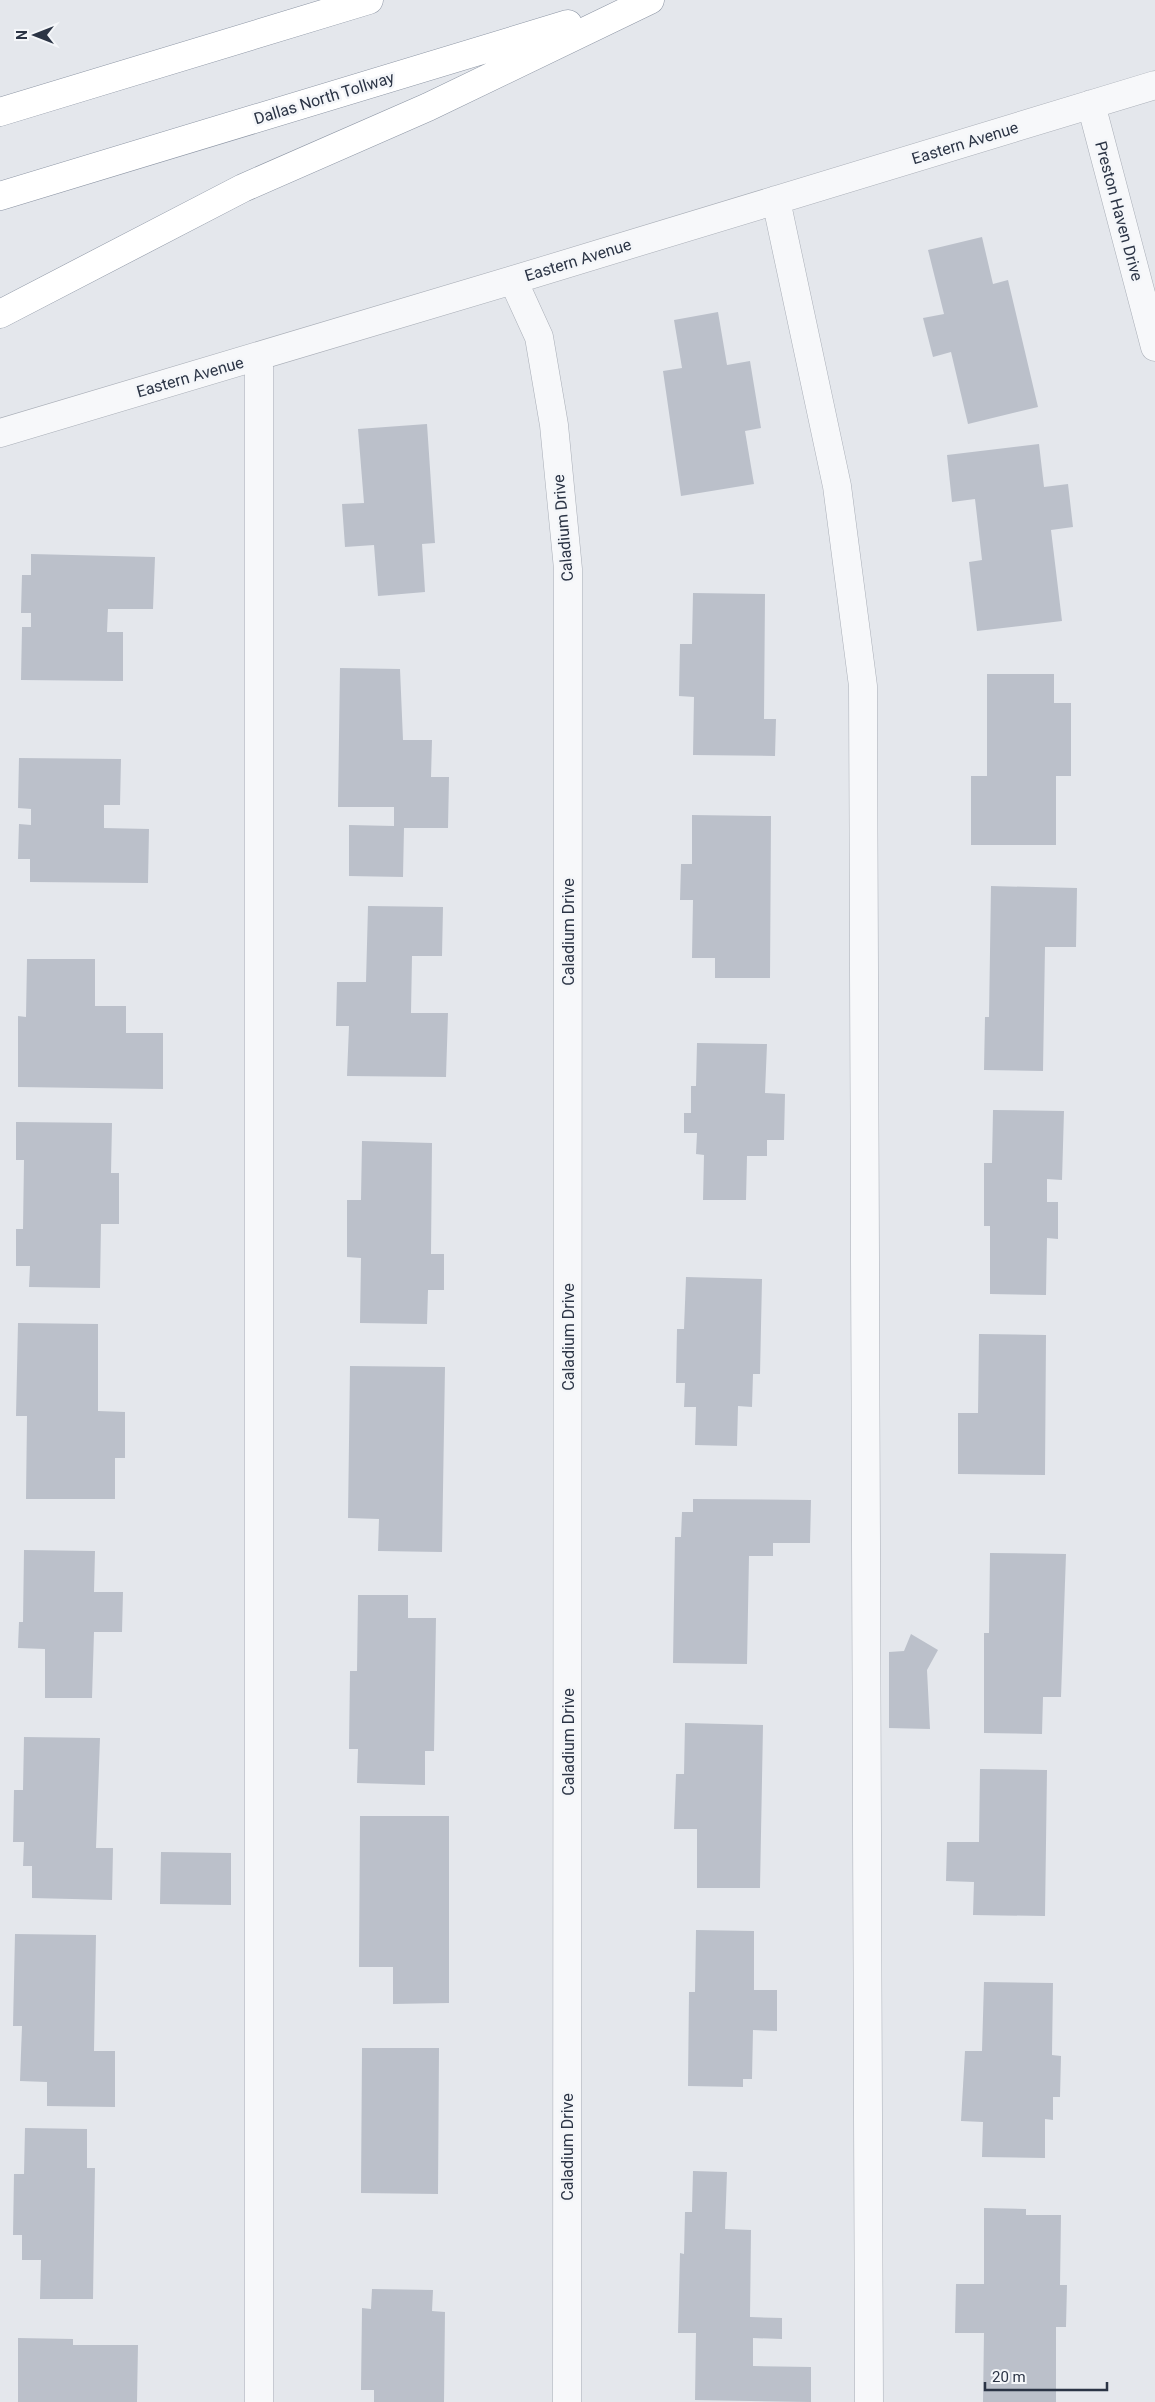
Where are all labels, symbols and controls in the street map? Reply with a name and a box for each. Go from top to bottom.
north arrow [10,10,60,60]
text: N [14,30,30,40]
street label: Dallas North Tollway [251,67,397,128]
street label: Eastern Avenue [909,118,1021,168]
street label: Preston Haven Drive [1091,139,1147,283]
street label: Eastern Avenue [522,235,634,285]
street label: Eastern Avenue [134,353,246,401]
street label: Caladium Drive [549,474,577,582]
street label: Caladium Drive [559,878,578,986]
street label: Caladium Drive [559,1283,578,1391]
street label: Caladium Drive [559,1688,578,1796]
street label: Caladium Drive [558,2093,577,2201]
scale bar [985,2360,1108,2392]
text: 20 m [992,2368,1026,2386]

